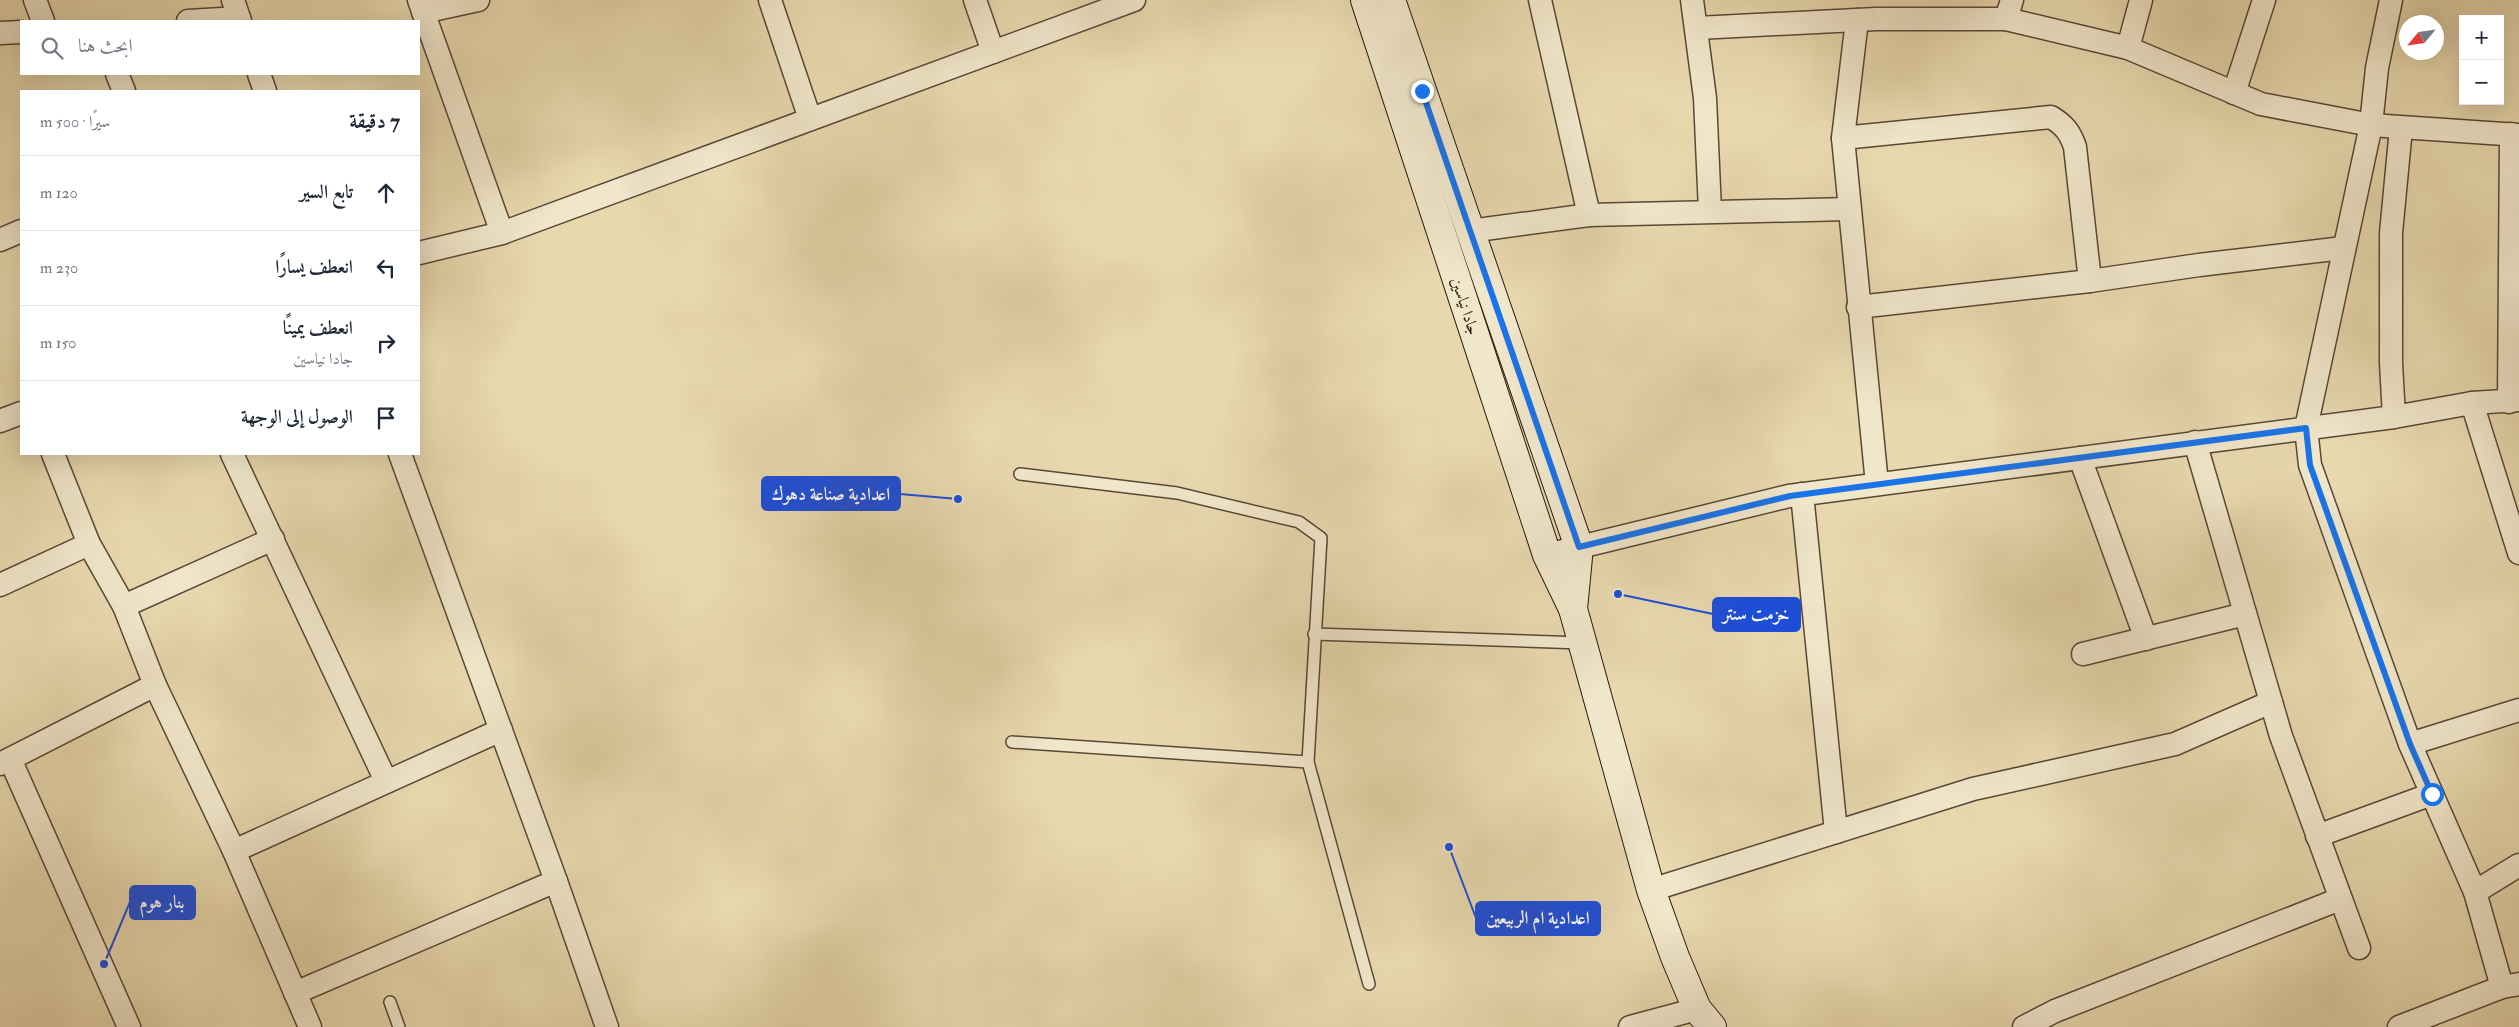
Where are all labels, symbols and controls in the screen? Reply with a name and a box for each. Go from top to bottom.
north arrow [2399,15,2444,60]
map controls [2459,15,2504,105]
button: + [2459,15,2504,60]
search box [20,20,420,75]
icon: search [38,34,66,62]
text: ابحث هنا [78,34,133,58]
button: − [2459,60,2504,105]
route end [1411,80,1434,103]
text: 7 دقيقة [349,108,400,135]
text: سيرًا · 500 m [40,112,110,132]
icon: ahead [372,179,400,207]
text: تابع السير [299,180,353,204]
text: 120 m [40,183,78,203]
icon: left [372,254,400,282]
text: انعطف يسارًا [275,255,353,279]
text: 230 m [40,258,78,278]
street label: جادا نیاسین [1446,275,1484,338]
text: انعطف يمينًا [283,316,353,340]
icon: right [372,329,400,357]
text: 150 m [40,333,77,353]
text: جادا نیاسین [294,349,353,369]
icon: arrive [372,404,400,432]
text: الوصول إلى الوجهة [241,405,353,429]
callout: اعدادية صناعة دهوك [762,477,900,510]
text: اعدادية صناعة دهوك [772,483,890,506]
callout: خزمت سنتر [1713,598,1800,631]
text: خزمت سنتر [1721,603,1790,626]
route start [2421,783,2444,806]
callout: بنار هوم [130,886,195,919]
text: بنار هوم [139,891,185,918]
callout: اعدادية ام الربيعين [1476,902,1600,935]
text: اعدادية ام الربيعين [1486,907,1590,934]

